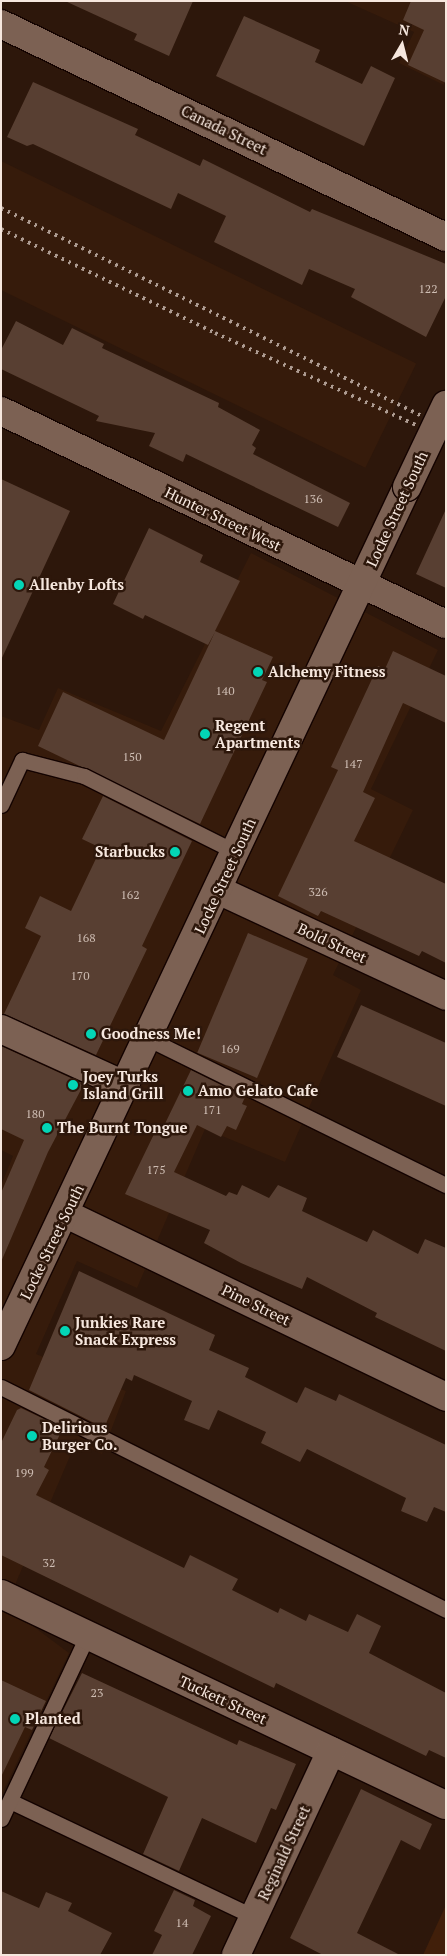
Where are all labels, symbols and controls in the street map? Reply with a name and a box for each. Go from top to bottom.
north arrow [377,20,427,70]
text: N [398,20,411,40]
street label: Canada Street [178,101,270,159]
house number: 122 [418,282,438,296]
street label: Locke Street South [362,448,432,570]
street label: Hunter Street West [162,483,284,555]
house number: 136 [303,492,323,506]
place label: Allenby Lofts [29,576,124,594]
marker: Allenby Lofts [13,579,25,591]
place label: Alchemy Fitness [268,663,386,681]
marker: Alchemy Fitness [252,666,264,678]
house number: 140 [215,684,235,698]
place label: Regent Apartments [215,716,300,751]
marker: Regent Apartments [199,728,211,740]
house number: 150 [122,750,142,764]
house number: 147 [343,757,363,771]
street label: Locke Street South [190,815,260,937]
place label: Starbucks [95,843,165,861]
marker: Starbucks [169,846,181,858]
house number: 326 [308,885,328,899]
house number: 162 [120,888,140,902]
street label: Bold Street [295,919,369,967]
house number: 168 [76,931,96,945]
house number: 170 [70,969,90,983]
place label: Goodness Me! [101,1025,201,1043]
marker: Goodness Me! [85,1028,97,1040]
house number: 169 [220,1042,240,1056]
place label: Joey Turks Island Grill [83,1067,163,1102]
marker: Joey Turks Island Grill [67,1079,79,1091]
place label: Amo Gelato Cafe [198,1082,318,1100]
marker: Amo Gelato Cafe [182,1085,194,1097]
house number: 171 [202,1103,222,1117]
house number: 180 [25,1107,45,1121]
place label: The Burnt Tongue [57,1119,188,1137]
marker: The Burnt Tongue [41,1122,53,1134]
house number: 175 [146,1163,166,1177]
street label: Locke Street South [16,1182,88,1302]
street label: Pine Street [219,1281,293,1329]
place label: Junkies Rare Snack Express [75,1313,176,1348]
marker: Junkies Rare Snack Express [59,1325,71,1337]
place label: Delirious Burger Co. [42,1418,117,1453]
marker: Delirious Burger Co. [26,1430,38,1442]
house number: 199 [14,1466,34,1480]
house number: 32 [43,1556,55,1570]
street label: Tuckett Street [176,1672,270,1728]
house number: 23 [91,1686,103,1700]
place label: Planted [25,1710,81,1728]
marker: Planted [9,1713,21,1725]
street label: Reginald Street [254,1803,314,1903]
house number: 14 [176,1916,188,1930]

